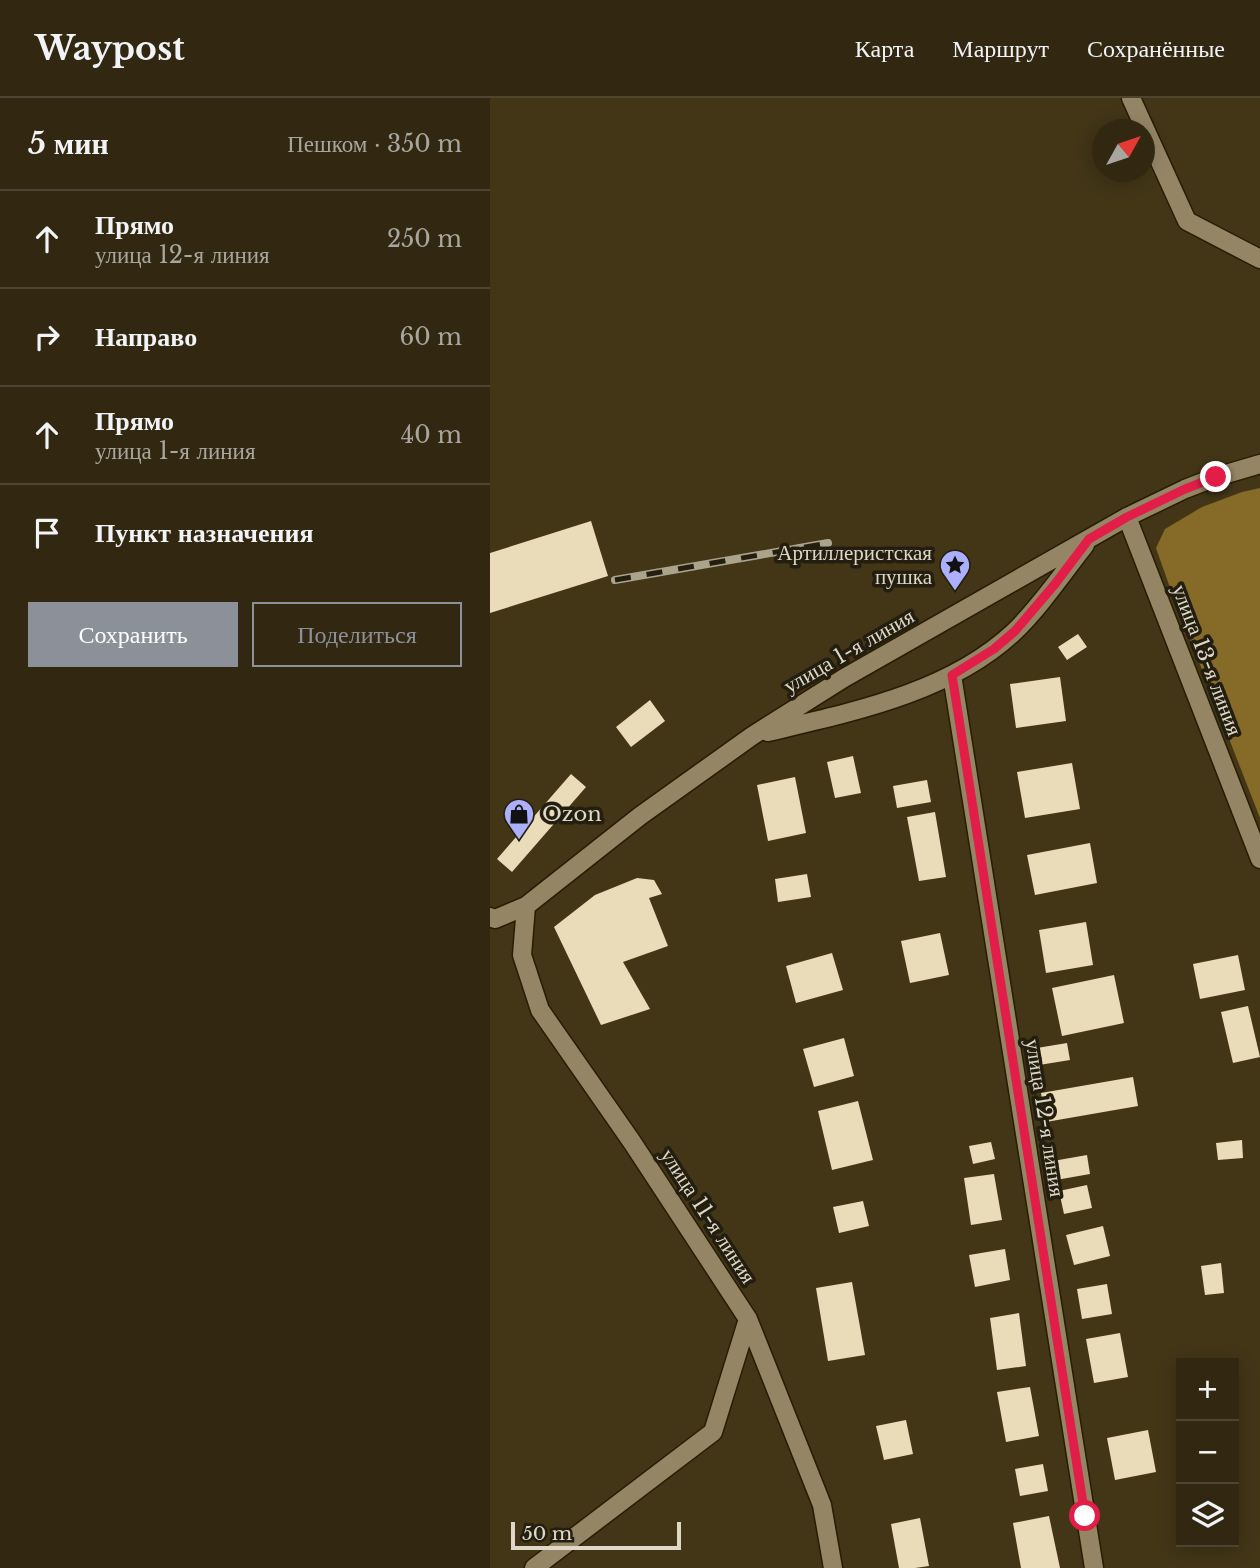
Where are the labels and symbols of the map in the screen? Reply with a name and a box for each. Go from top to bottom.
north arrow [1092,119,1155,182]
route end [1200,461,1231,492]
place label: Артиллеристская пушка [777,540,933,590]
place icon: Артиллеристская пушка [938,548,972,592]
street label: улица 13-я линия [1166,581,1248,739]
street label: улица 1-я линия [779,603,919,699]
shop icon: Ozon [502,797,536,841]
place label: Ozon [542,801,602,827]
street label: улица 12-я линия [1020,1037,1070,1199]
street label: улица 11-я линия [655,1144,762,1289]
route start [1069,1500,1100,1531]
scale bar [511,1519,681,1551]

